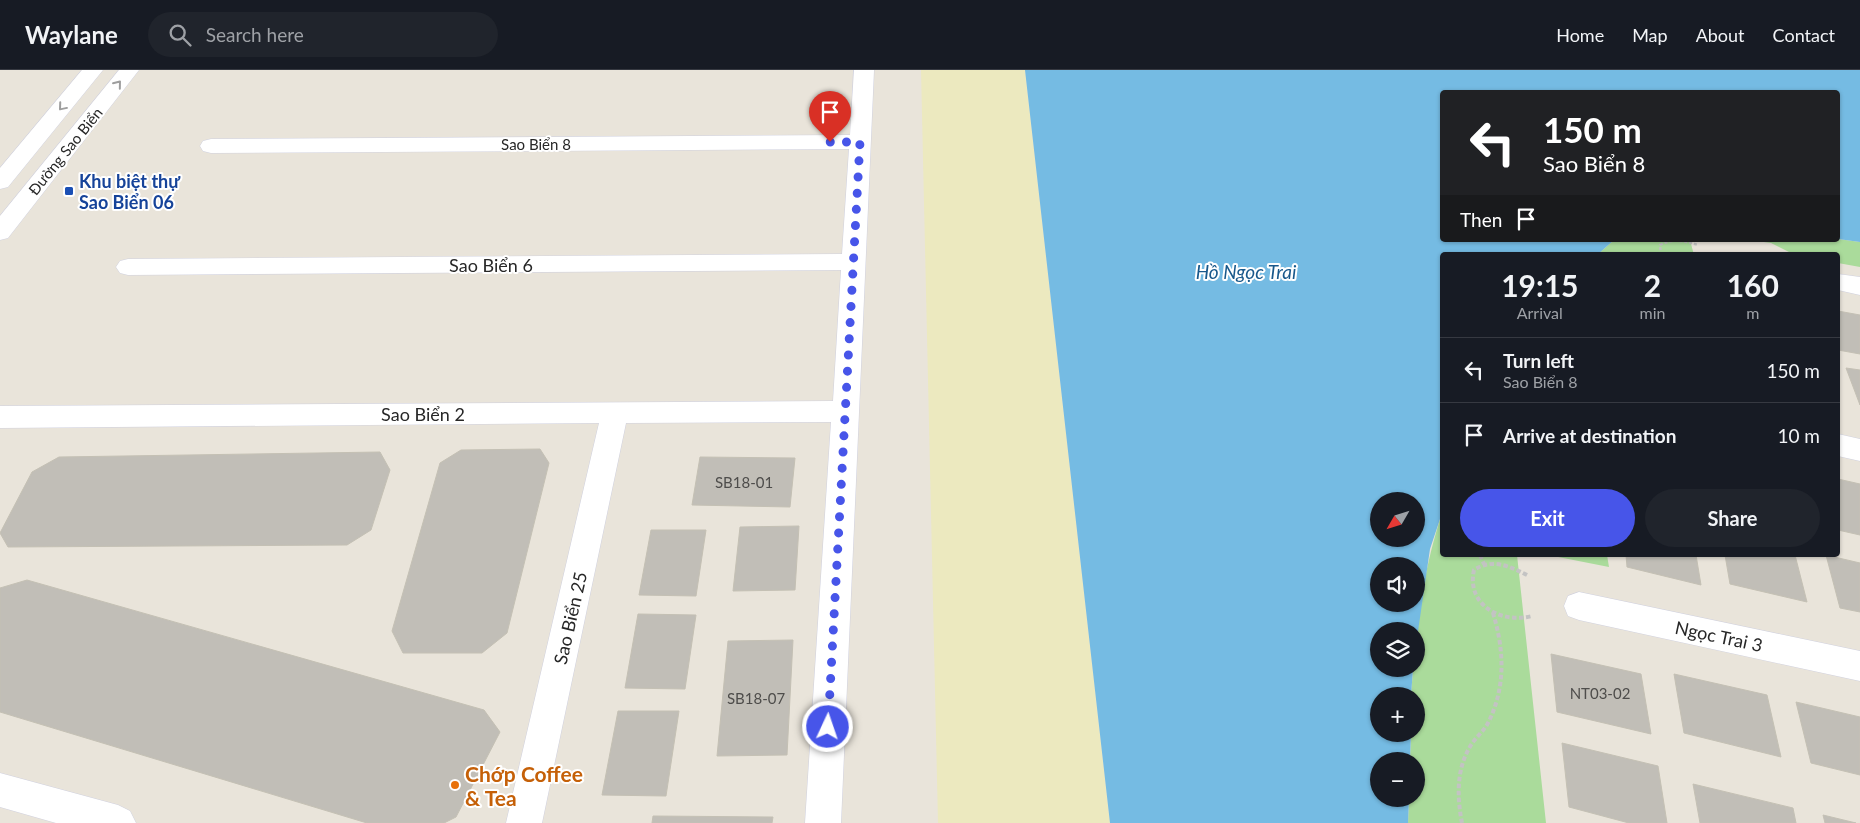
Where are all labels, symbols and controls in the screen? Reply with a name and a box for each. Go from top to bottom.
search box [148,12,498,57]
text: Waylane [25,20,118,49]
icon: search [166,21,194,49]
text: Search here [206,23,304,46]
text: Home [1556,24,1604,46]
text: Map [1632,24,1668,46]
text: About [1696,24,1745,46]
text: Contact [1773,24,1835,46]
one-way arrow [112,81,121,90]
pin [809,91,851,142]
icon: arrive [816,98,844,126]
one-way arrow [59,102,68,111]
street label: Đường Sao Biển [24,104,106,198]
text: 150 m [1543,108,1642,150]
icon: left [1460,110,1525,175]
street label: Sao Biển 8 [501,135,571,153]
text: Sao Biển 8 [1543,150,1645,177]
place label: Khu biệt thự Sao Biển 06 [79,170,181,213]
marker: Khu biệt thự Sao Biển 06 [63,185,75,197]
icon: arrive [1512,205,1540,233]
text: Then [1460,208,1502,231]
street label: Sao Biển 6 [449,254,533,276]
water label: Hồ Ngọc Trai [1196,260,1297,283]
text: 19:15 [1501,267,1578,303]
text: 2 [1644,267,1661,303]
text: 160 [1727,267,1779,303]
text: Arrival [1517,303,1563,322]
text: min [1640,303,1666,322]
text: m [1746,303,1759,322]
text: Turn left [1503,349,1574,372]
icon: left [1460,356,1488,384]
text: 150 m [1766,359,1820,382]
text: Sao Biển 8 [1503,372,1577,391]
street label: Sao Biển 2 [381,403,465,425]
icon: arrive [1460,421,1488,449]
text: Arrive at destination [1503,424,1676,447]
text: 10 m [1777,424,1820,447]
house number: SB18-01 [715,473,773,491]
button: Exit [1460,489,1635,547]
button: Share [1645,489,1820,547]
north arrow [1370,492,1425,548]
map controls [1370,492,1425,807]
button: sound [1370,557,1425,612]
street label: Sao Biển 25 [549,570,591,666]
street label: Ngọc Trai 3 [1673,616,1765,656]
button: layers [1370,622,1425,677]
house number: NT03-02 [1570,684,1630,702]
button: + [1370,687,1425,742]
house number: SB18-07 [727,689,785,707]
position arrow [801,700,853,752]
button: − [1370,752,1425,807]
place label: Chớp Coffee & Tea [465,761,583,810]
marker: Chớp Coffee & Tea [449,779,461,791]

